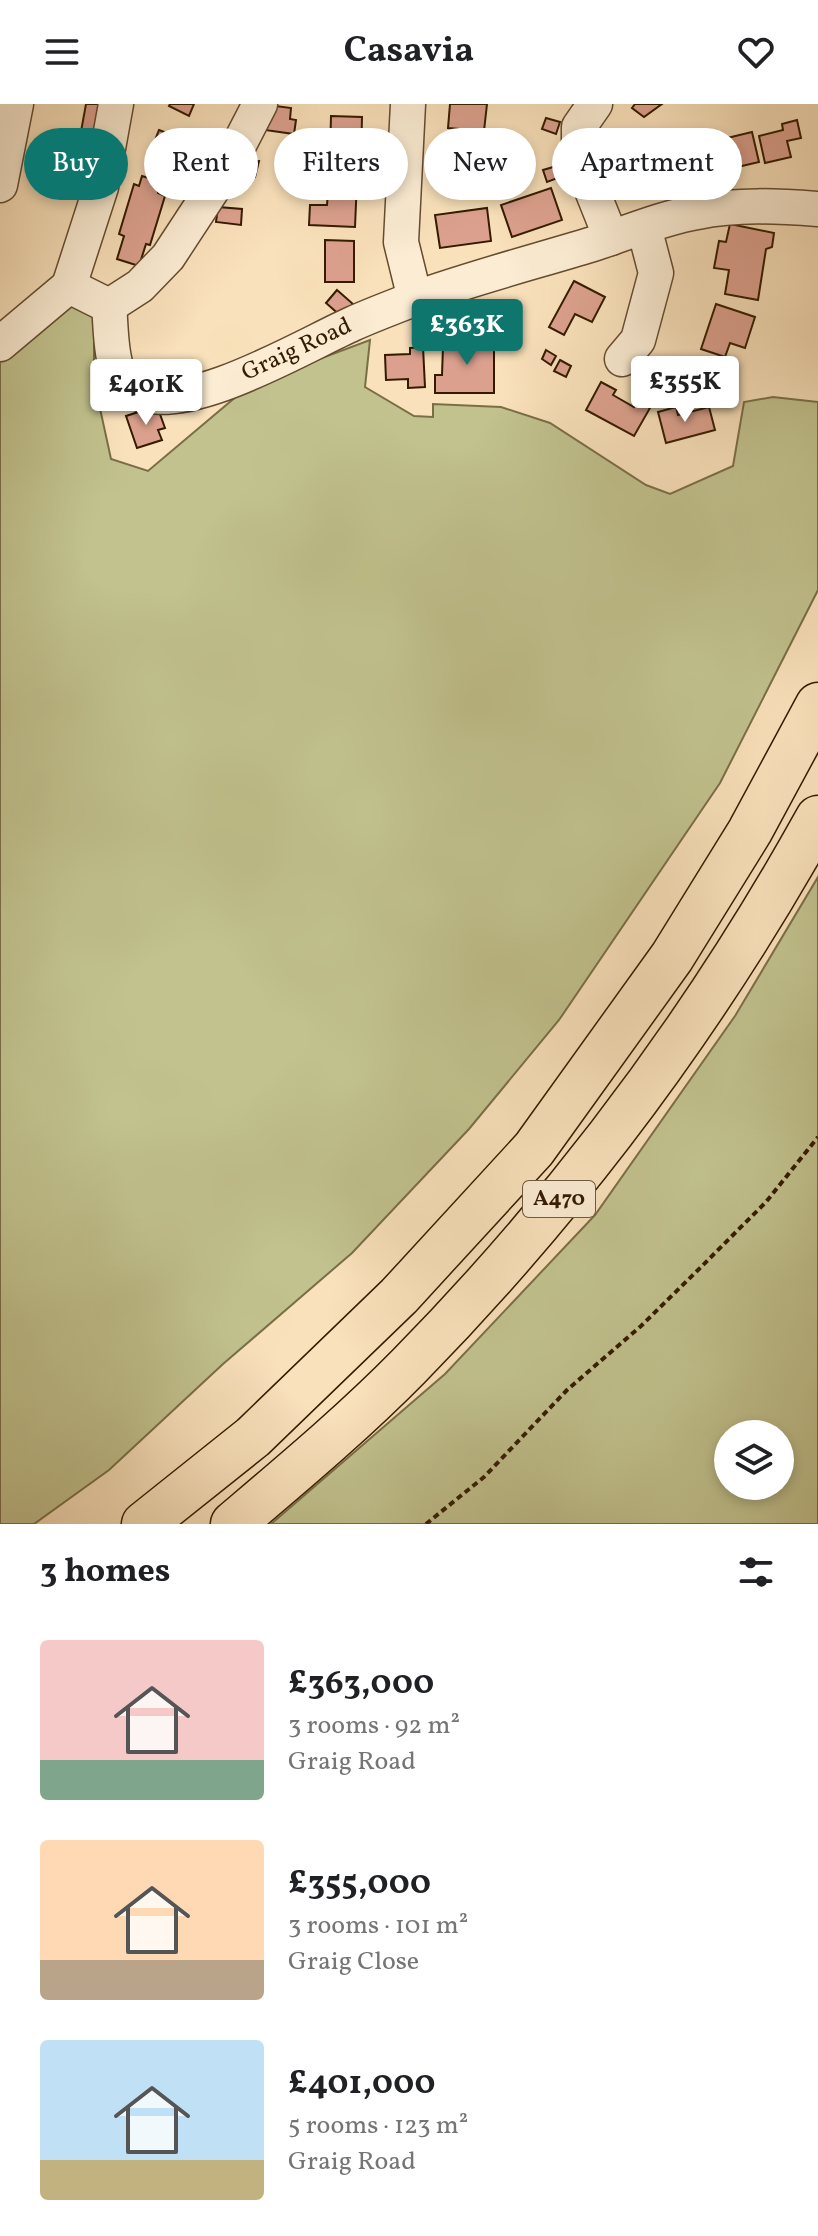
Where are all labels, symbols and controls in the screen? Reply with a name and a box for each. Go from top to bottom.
text: Casavia [344,27,474,77]
icon: menu [40,30,84,74]
icon: heart [734,30,778,74]
chip: Buy [24,128,128,200]
chip: Rent [144,128,258,200]
chip: Filters [274,128,408,200]
chip: New [424,128,536,200]
chip: Apartment [552,128,742,200]
pin: £363K [411,299,523,367]
text: £363K [430,307,504,343]
street label: Graig Road [236,310,358,390]
pin: £355K [629,356,741,424]
pin: £401K [90,359,202,427]
text: £355K [649,364,721,400]
text: £401K [108,367,184,403]
road number: A470 [523,1181,595,1217]
map controls [714,1420,794,1500]
button: layers [714,1420,794,1500]
text: 3 homes [40,1549,170,1596]
icon: filters [734,1550,778,1594]
text: £363,000 [288,1661,434,1708]
icon: home [104,1672,200,1768]
text: 3 rooms · 92 m² [288,1708,460,1744]
text: Graig Road [288,1744,416,1780]
text: £355,000 [288,1861,431,1908]
icon: home [104,1872,200,1968]
text: 3 rooms · 101 m² [288,1908,468,1944]
text: Graig Close [288,1944,419,1980]
text: £401,000 [288,2061,436,2108]
icon: home [104,2072,200,2168]
text: 5 rooms · 123 m² [288,2108,468,2144]
text: Graig Road [288,2144,416,2180]

